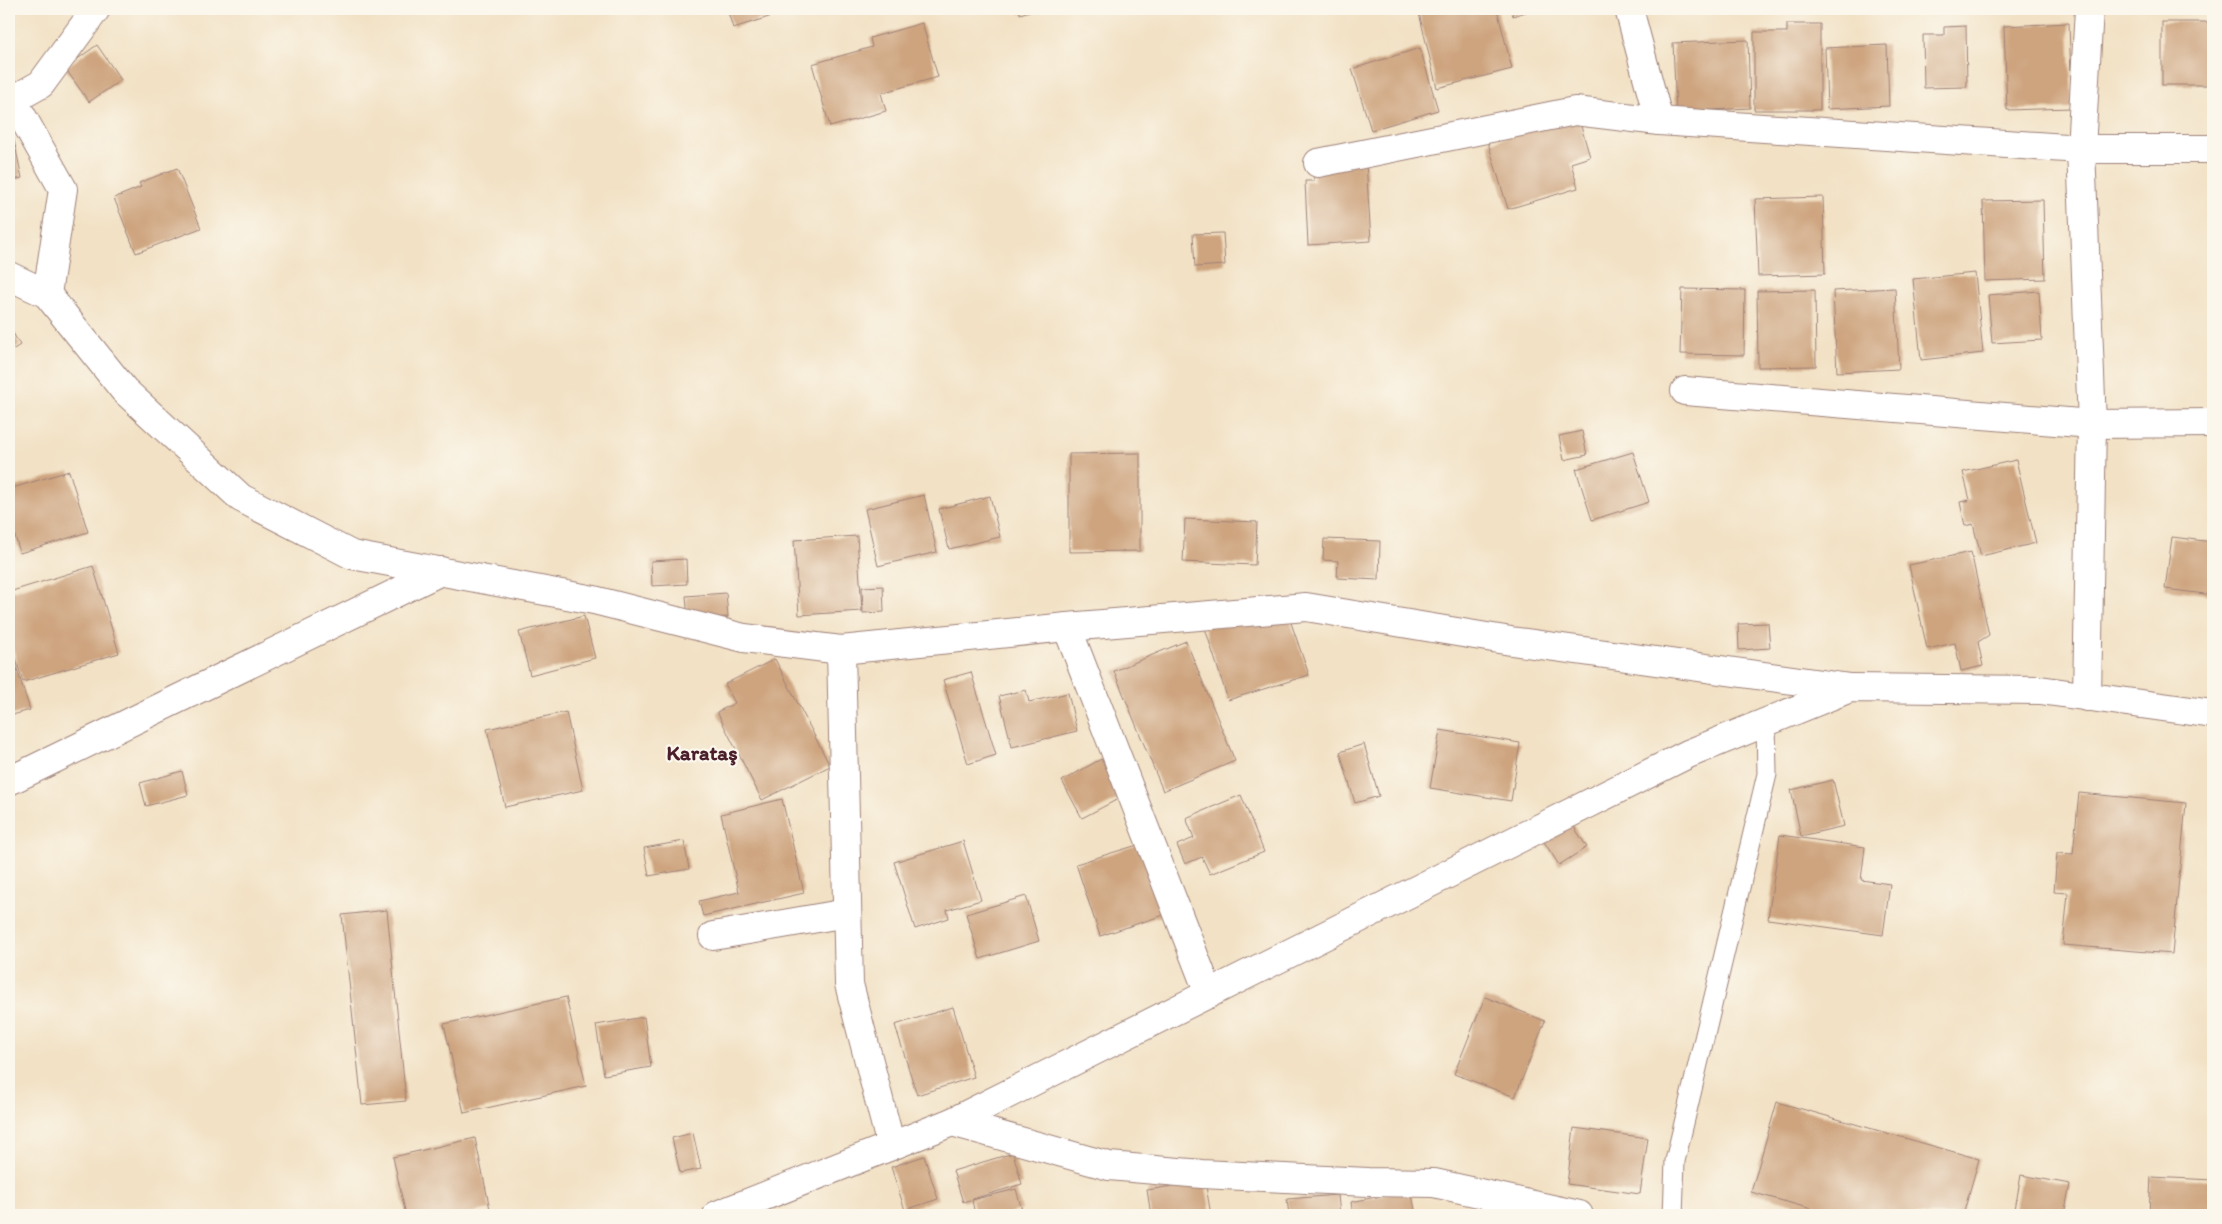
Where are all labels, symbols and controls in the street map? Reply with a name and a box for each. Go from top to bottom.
district label: Karataş [666,740,738,766]

